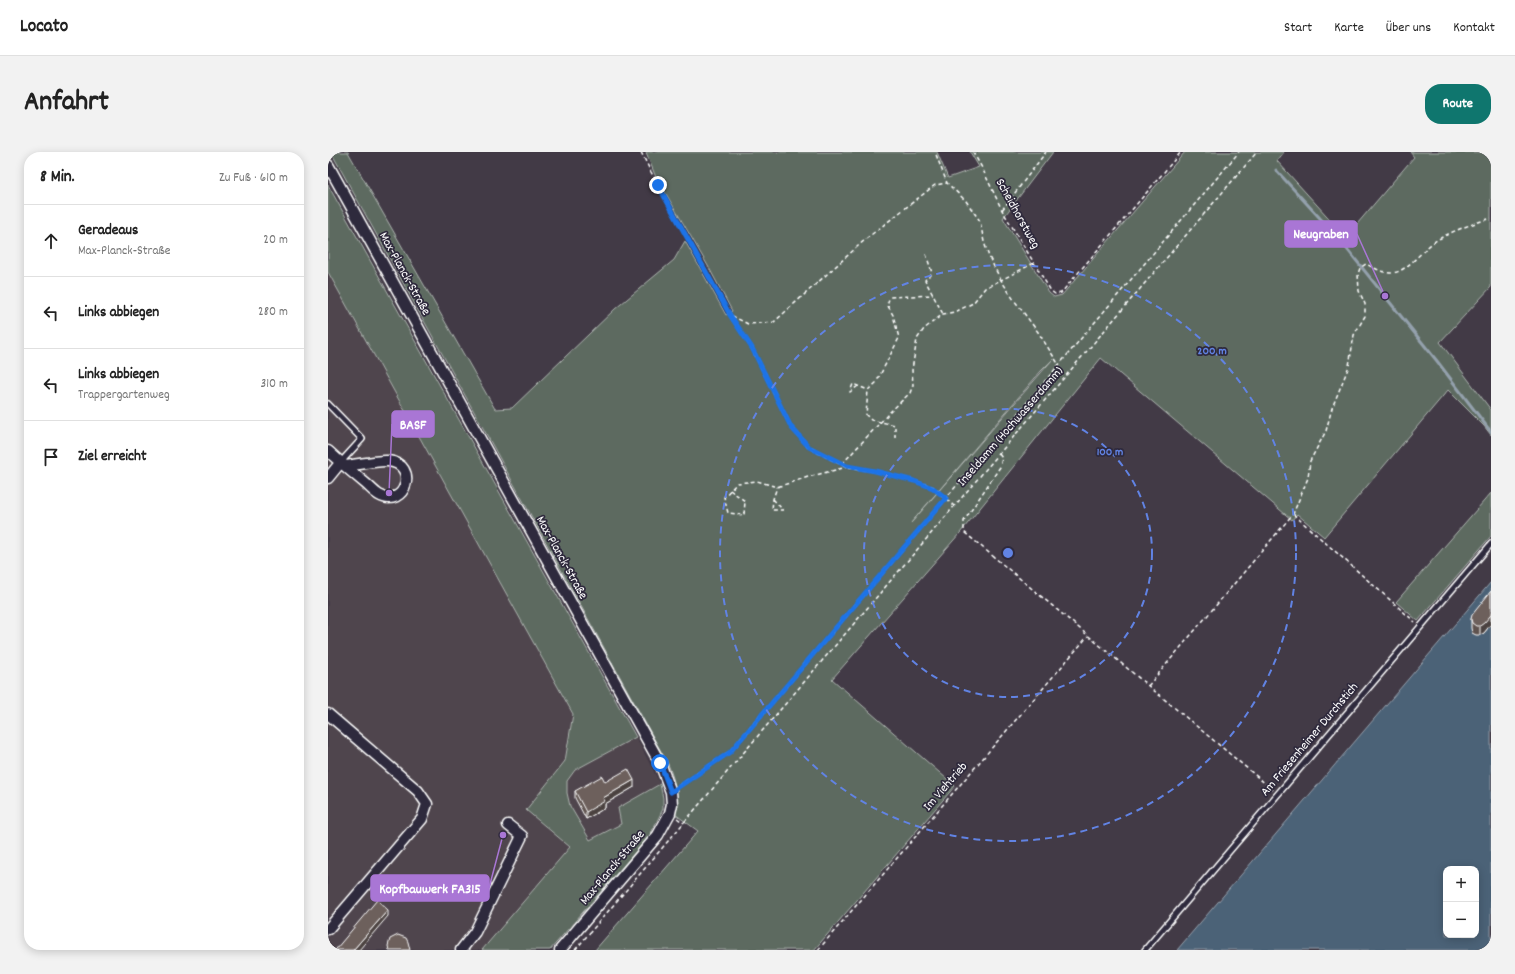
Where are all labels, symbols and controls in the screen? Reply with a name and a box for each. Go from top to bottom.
text: Locato [20,14,68,41]
text: Start [1284,18,1312,38]
text: Karte [1334,18,1364,38]
text: Über uns [1386,18,1431,38]
text: Kontakt [1453,18,1495,38]
text: Anfahrt [24,84,109,124]
button: Route [1425,84,1491,124]
text: 8 Min. [40,166,74,190]
text: Zu Fuß · 610 m [219,169,288,188]
street label: Scheidhorstweg [990,175,1044,253]
route end [649,176,667,194]
text: Geradeaus [78,220,138,242]
callout: Neugraben [1285,221,1357,247]
text: Neugraben [1293,225,1349,245]
street label: Max-Planck-Straße [373,229,435,319]
icon: ahead [40,230,62,252]
text: 20 m [263,231,288,250]
text: Max-Planck-Straße [78,242,170,261]
icon: left [40,302,62,324]
text: Links abbiegen [78,302,159,324]
text: 280 m [258,303,288,322]
text: 200 m [1197,343,1227,360]
street label: Inseldamm (Hochwasserdamm) [953,363,1069,491]
text: Links abbiegen [78,364,159,386]
icon: left [40,374,62,396]
text: 310 m [260,375,288,394]
text: Trappergartenweg [78,386,170,405]
callout: BASF [392,411,434,437]
text: BASF [400,416,427,436]
text: 100 m [1097,444,1123,461]
icon: arrive [40,446,62,468]
text: Ziel erreicht [78,446,146,468]
street label: Max-Planck-Straße [530,513,592,603]
centre of rings [1001,546,1015,560]
street label: Am Friesenheimer Durchstich [1257,679,1363,801]
route start [651,754,669,772]
street label: Im Viehtrieb [919,758,973,816]
street label: Max-Planck-Straße [576,826,650,910]
map controls [1443,866,1479,938]
button: + [1443,866,1479,902]
callout: Kopfbauwerk FA315 [371,875,489,901]
text: Kopfbauwerk FA315 [379,880,481,900]
button: − [1443,902,1479,938]

